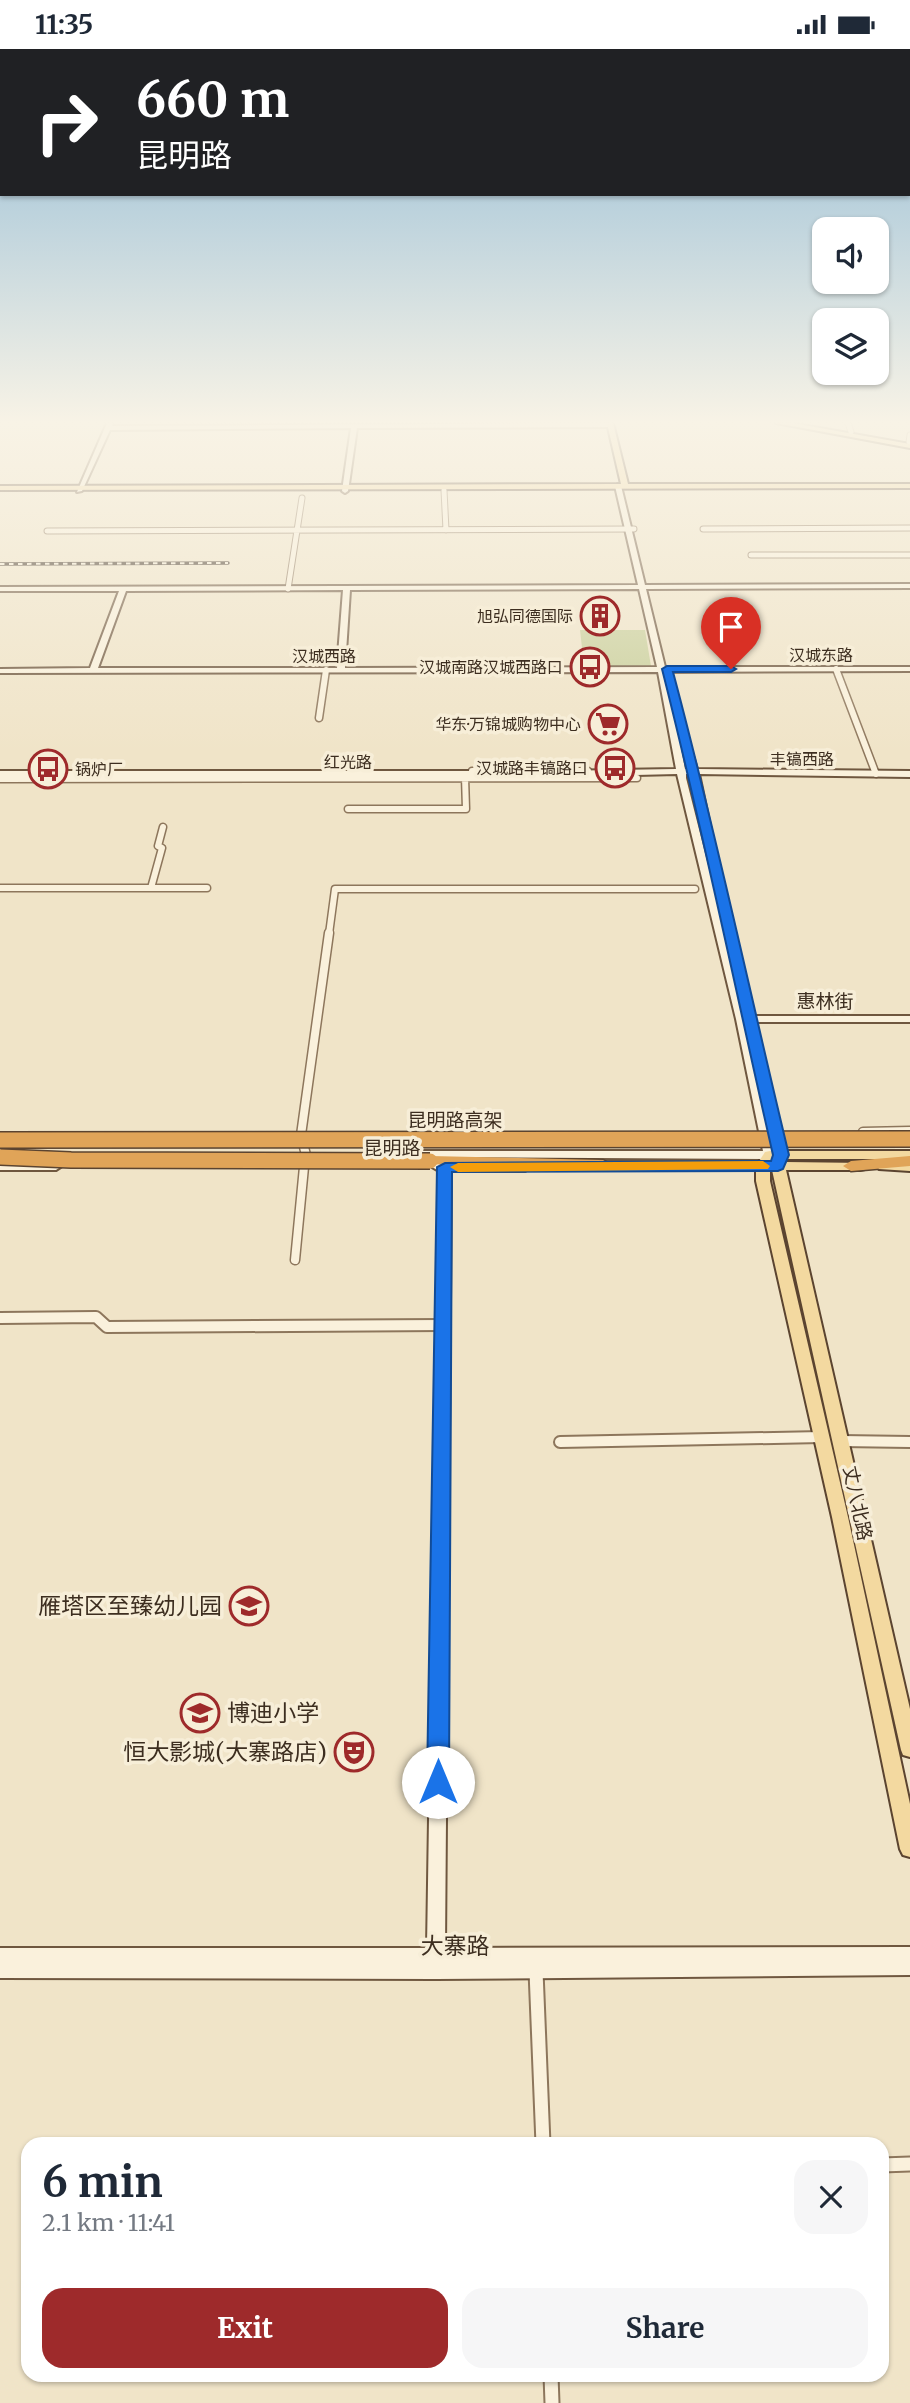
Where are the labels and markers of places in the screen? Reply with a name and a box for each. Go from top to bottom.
building icon: 旭弘同德国际 [579,595,621,637]
pin [701,597,761,669]
place label: 旭弘同德国际 [477,606,573,626]
bus stop icon: 汉城南路汉城西路口 [569,646,611,688]
place label: 汉城南路汉城西路口 [419,657,563,677]
supermarket icon: 华东·万锦城购物中心 [587,703,629,745]
place label: 华东·万锦城购物中心 [435,714,581,734]
bus stop icon: 汉城路丰镐路口 [594,747,636,789]
bus stop icon: 锅炉厂 [27,748,69,790]
place label: 汉城路丰镐路口 [476,758,588,778]
place label: 锅炉厂 [75,759,123,779]
school or university icon: 雁塔区至臻幼儿园 [228,1585,270,1627]
place label: 雁塔区至臻幼儿园 [38,1591,222,1620]
school or university icon: 博迪小学 [179,1692,221,1734]
place label: 博迪小学 [227,1698,319,1727]
theatre icon: 恒大影城(大寨路店) [333,1731,375,1773]
place label: 恒大影城(大寨路店) [123,1737,327,1766]

